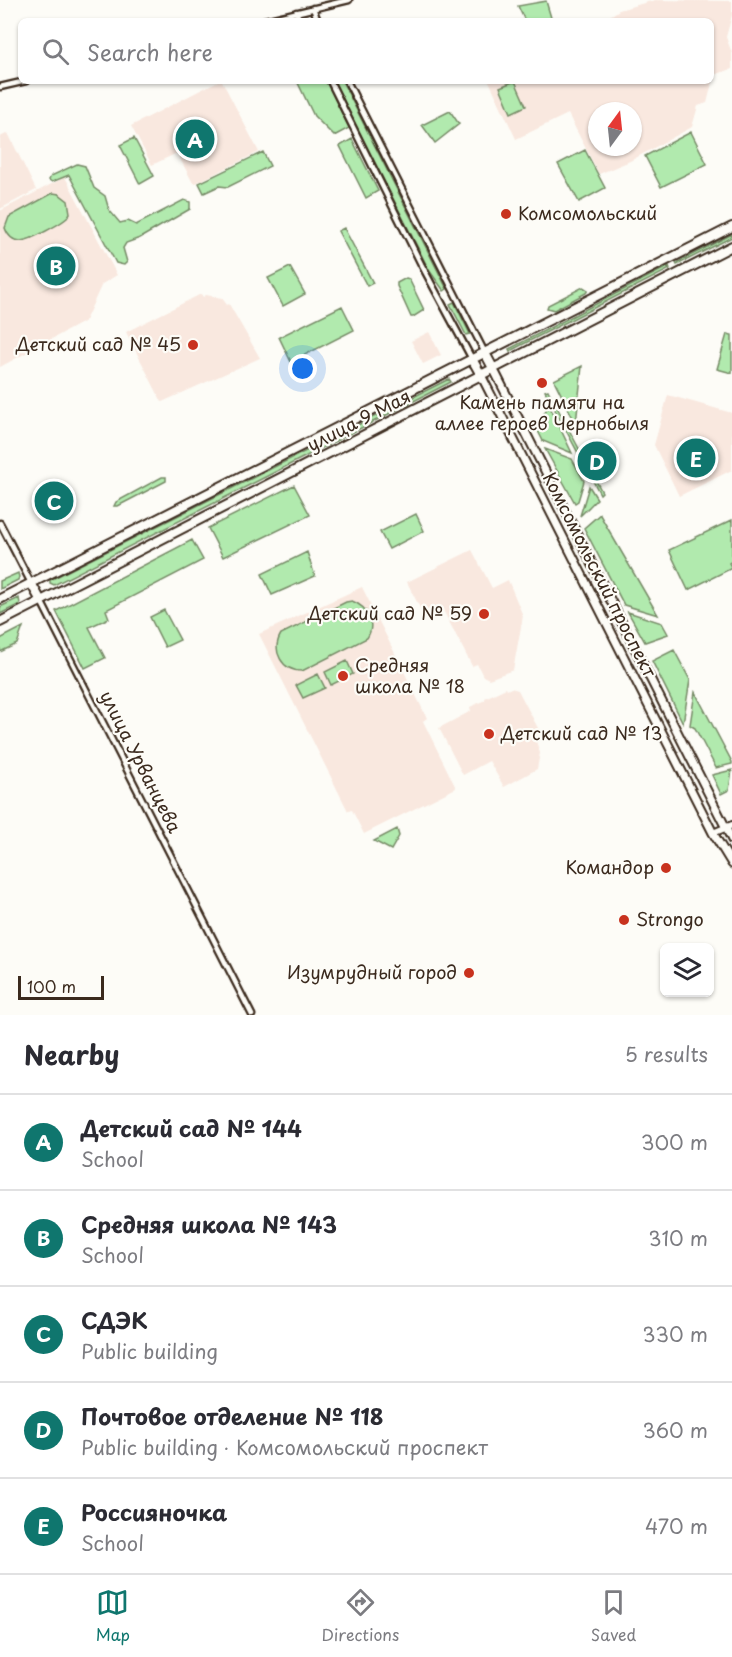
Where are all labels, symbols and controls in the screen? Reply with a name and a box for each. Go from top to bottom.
search box [18,18,714,84]
icon: search [39,35,72,68]
text: Search here [87,35,213,68]
north arrow [588,102,642,156]
pin: A [176,116,214,162]
place label: Комсомольский [518,199,657,226]
marker: Комсомольский [499,207,513,221]
pin: B [36,244,76,288]
place label: Детский сад № 45 [15,330,181,357]
marker: Детский сад № 45 [186,338,200,352]
your location [288,354,317,383]
marker: Камень памяти на аллее героев Чернобыля [535,376,549,390]
street label: улица 9 Мая [302,382,415,457]
place label: Камень памяти на аллее героев Чернобыля [435,388,649,436]
pin: E [676,436,716,480]
pin: D [578,438,616,484]
street label: Комсомольский проспект [537,467,664,682]
pin: C [34,478,74,524]
place label: Детский сад № 59 [307,599,472,626]
marker: Детский сад № 59 [477,607,491,621]
place label: Средняя школа № 18 [355,651,465,699]
marker: Средняя школа № 18 [336,669,350,683]
street label: улица Урванцева [94,685,189,838]
place label: Детский сад № 13 [500,719,662,746]
marker: Детский сад № 13 [482,727,496,741]
place label: Командор [565,853,654,880]
marker: Командор [659,861,673,875]
place label: Strongo [636,905,704,932]
marker: Strongo [617,913,631,927]
map controls [660,943,714,997]
button: layers [660,943,714,997]
place label: Изумрудный город [287,958,457,985]
marker: Изумрудный город [462,966,476,980]
scale bar [18,973,104,1001]
text: 100 m [27,974,76,998]
text: Nearby [24,1035,119,1074]
text: 5 results [625,1039,708,1069]
text: Детский сад № 144 [81,1111,302,1144]
text: A [36,1127,51,1157]
text: 300 m [641,1127,708,1157]
text: School [81,1144,144,1174]
text: Средняя школа № 143 [81,1207,337,1240]
text: B [37,1223,50,1253]
text: 310 m [648,1223,708,1253]
text: School [81,1240,144,1270]
text: СДЭК [81,1303,148,1336]
text: C [36,1319,51,1349]
text: 330 m [642,1319,708,1349]
text: Public building [81,1336,218,1366]
text: Почтовое отделение № 118 [81,1399,384,1432]
text: D [36,1415,51,1445]
text: 360 m [642,1415,708,1445]
text: Public building · Комсомольский проспект [81,1432,488,1462]
text: Россияночка [81,1495,227,1528]
text: E [37,1511,50,1541]
text: 470 m [645,1511,708,1541]
text: School [81,1528,144,1558]
tab: Map [96,1586,130,1646]
tab: Directions [321,1586,399,1646]
tab: Saved [591,1586,636,1646]

